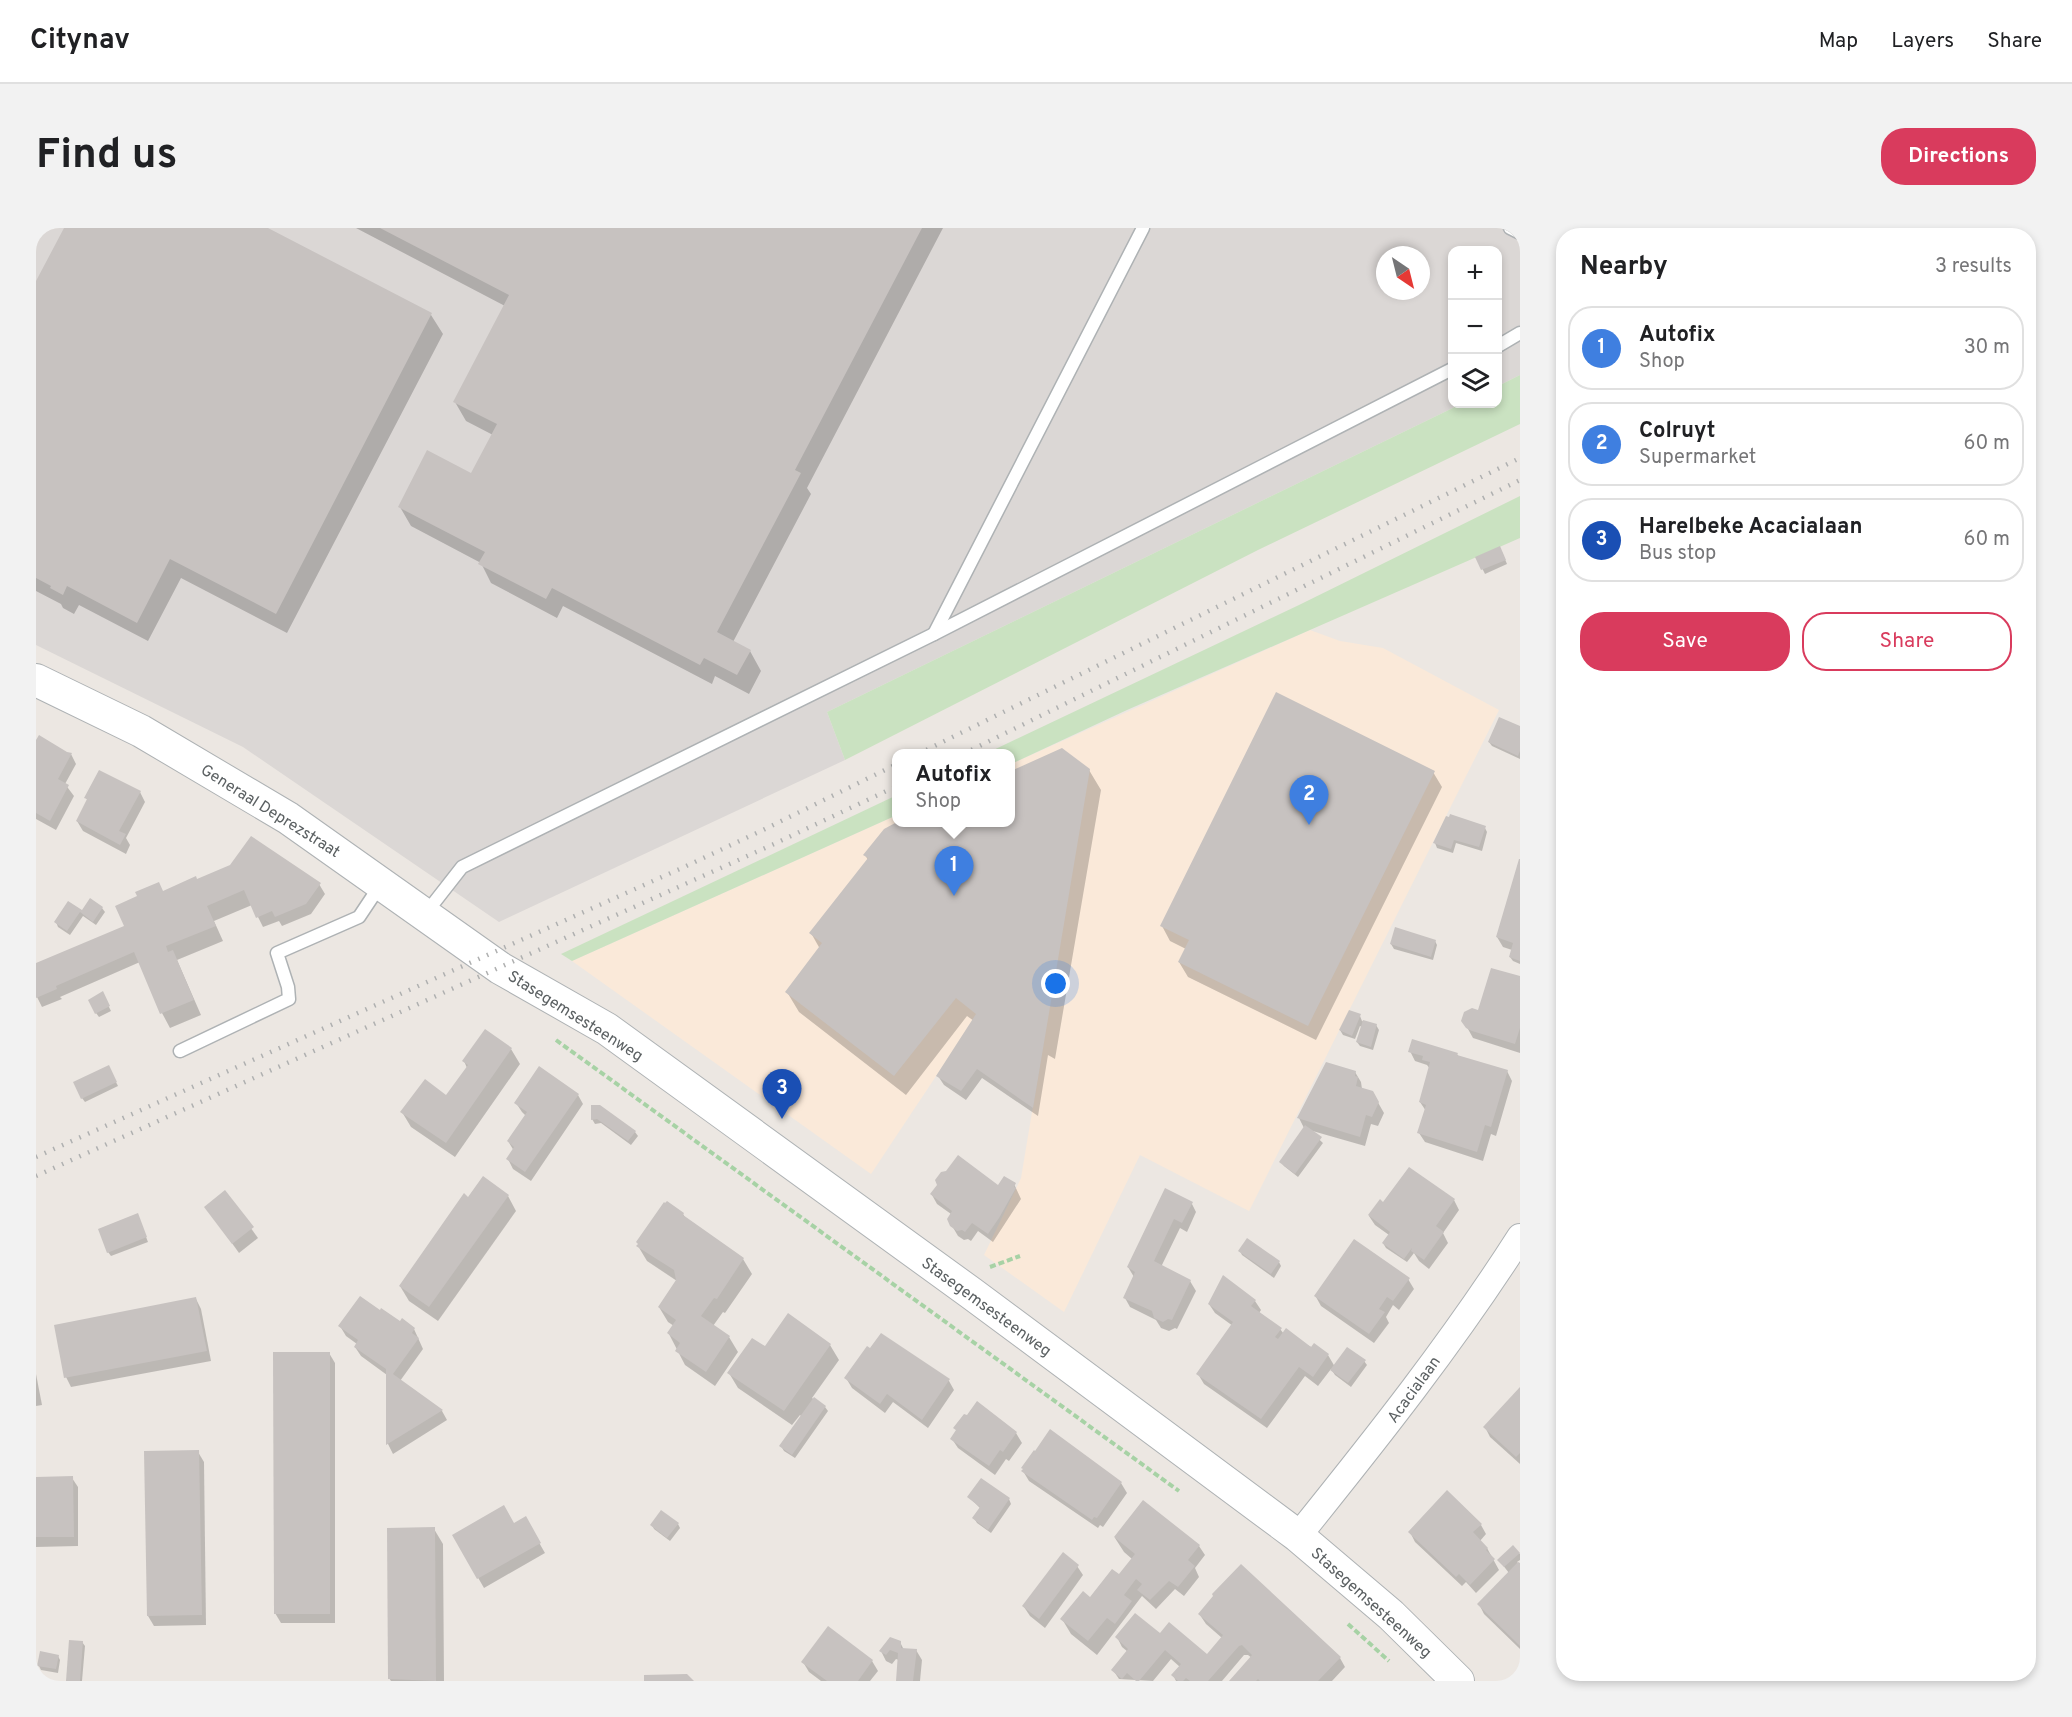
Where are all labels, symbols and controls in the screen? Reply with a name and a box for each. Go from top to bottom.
text: Citynav [30,23,130,59]
text: Map [1819,28,1858,55]
text: Layers [1891,28,1954,55]
text: Share [1987,28,2042,55]
button: Directions [1881,128,2036,185]
text: Find us [36,130,177,183]
north arrow [1376,246,1430,300]
map controls [1448,246,1502,408]
button: + [1448,246,1502,300]
text: Nearby [1580,251,1668,284]
text: 3 results [1935,254,2012,280]
button: − [1448,300,1502,354]
text: Autofix [1639,322,1716,349]
text: 1 [1598,335,1606,361]
text: 30 m [1964,335,2010,361]
text: Shop [1639,349,1685,375]
button: layers [1448,354,1502,408]
text: Colruyt [1639,418,1715,445]
text: 2 [1595,431,1608,457]
text: 60 m [1964,431,2010,457]
text: Supermarket [1639,445,1756,471]
text: Harelbeke Acacialaan [1639,514,1862,541]
text: 3 [1596,527,1608,553]
text: 60 m [1964,527,2010,553]
text: Bus stop [1639,541,1716,567]
button: Save [1580,612,1790,671]
button: Share [1802,612,2012,671]
popup [892,749,1015,827]
street label: Generaal Deprezstraat [197,761,343,863]
text: Autofix [915,762,992,789]
pin: 2 [1290,776,1328,825]
text: Shop [915,789,961,815]
pin: 1 [934,846,974,896]
street label: Stasegemsesteenweg [504,967,646,1066]
your location [1041,969,1070,998]
pin: 3 [762,1070,802,1119]
street label: Stasegemsesteenweg [917,1254,1055,1362]
street label: Acacialaan [1384,1353,1446,1428]
street label: Stasegemsesteenweg [1306,1544,1435,1663]

